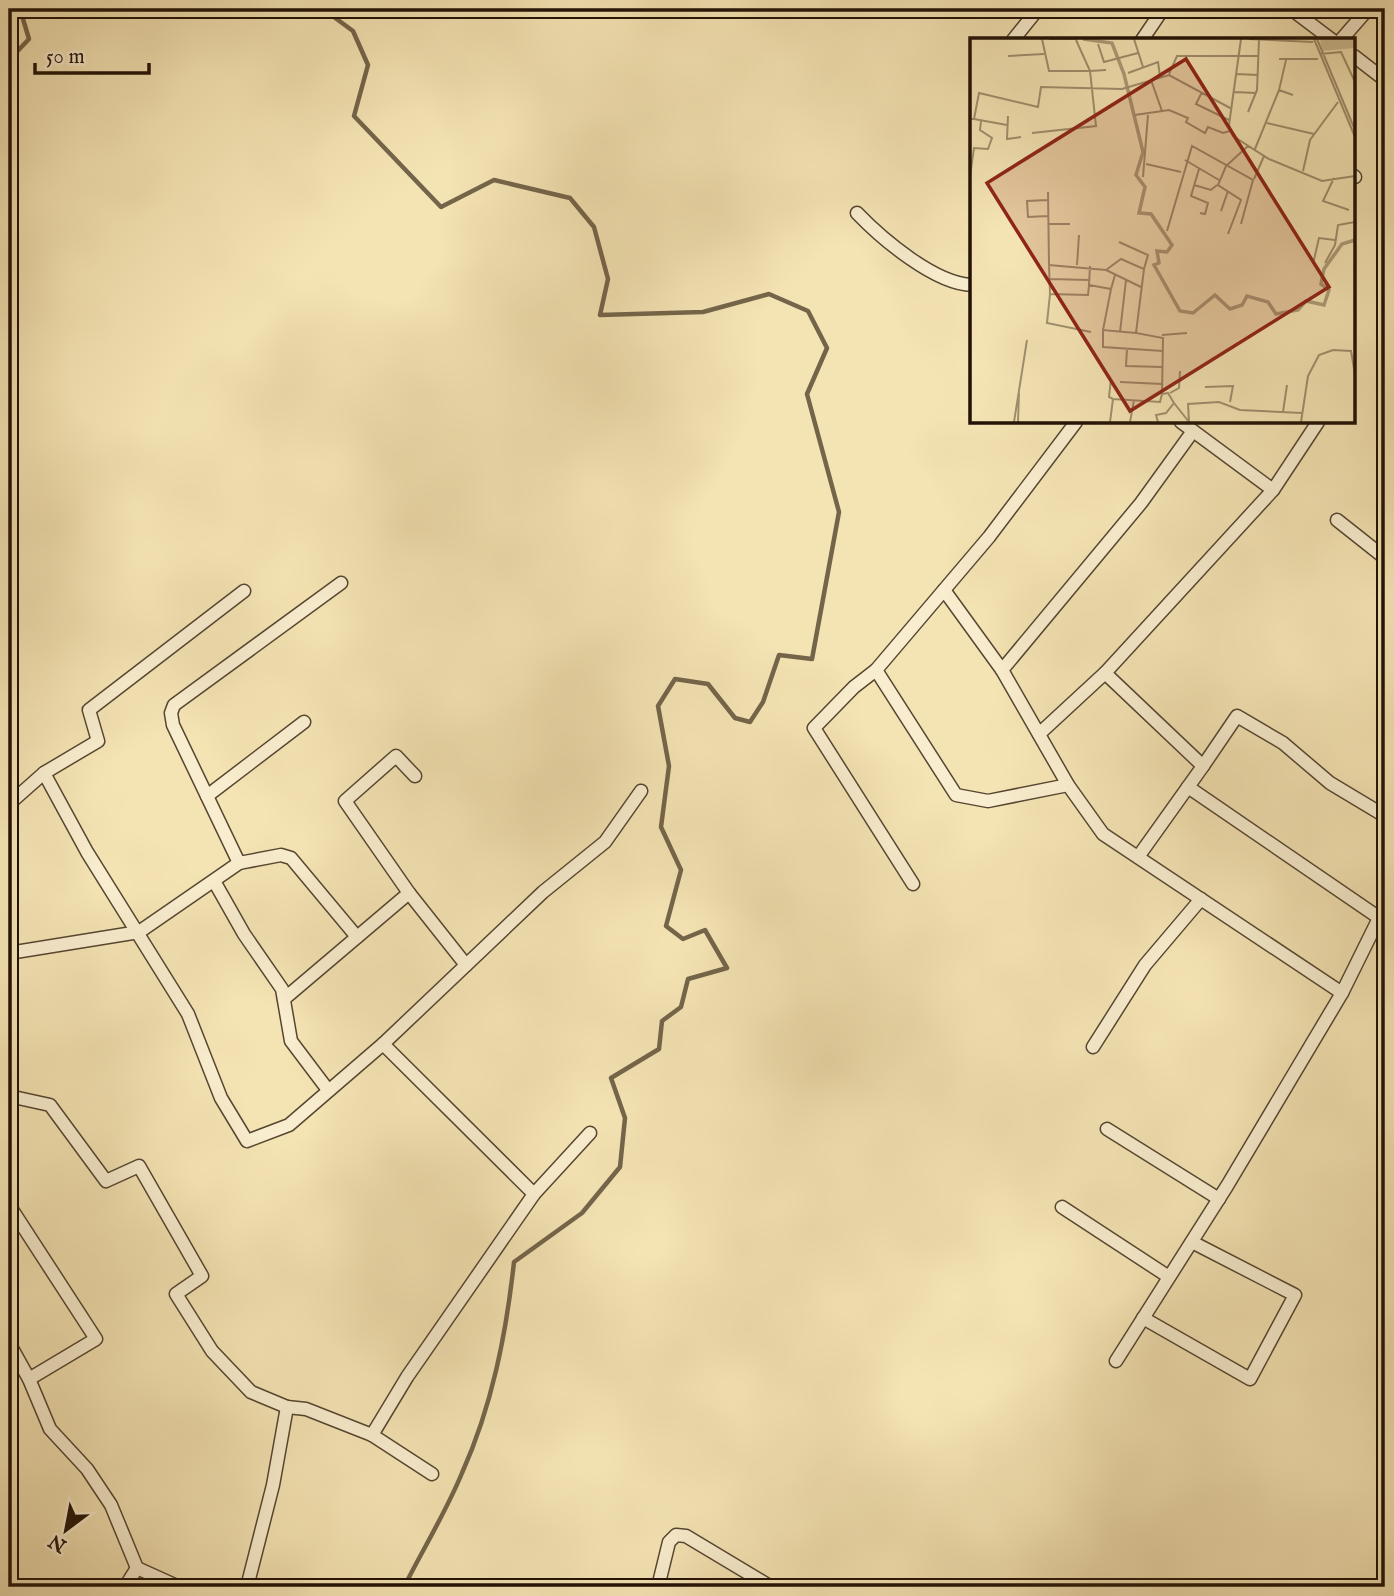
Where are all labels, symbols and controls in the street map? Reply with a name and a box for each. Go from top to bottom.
scale bar [35,32,149,76]
inset map [970,38,1356,424]
text: 50 m [46,44,85,71]
north arrow [32,1494,102,1564]
text: N [44,1528,72,1558]

